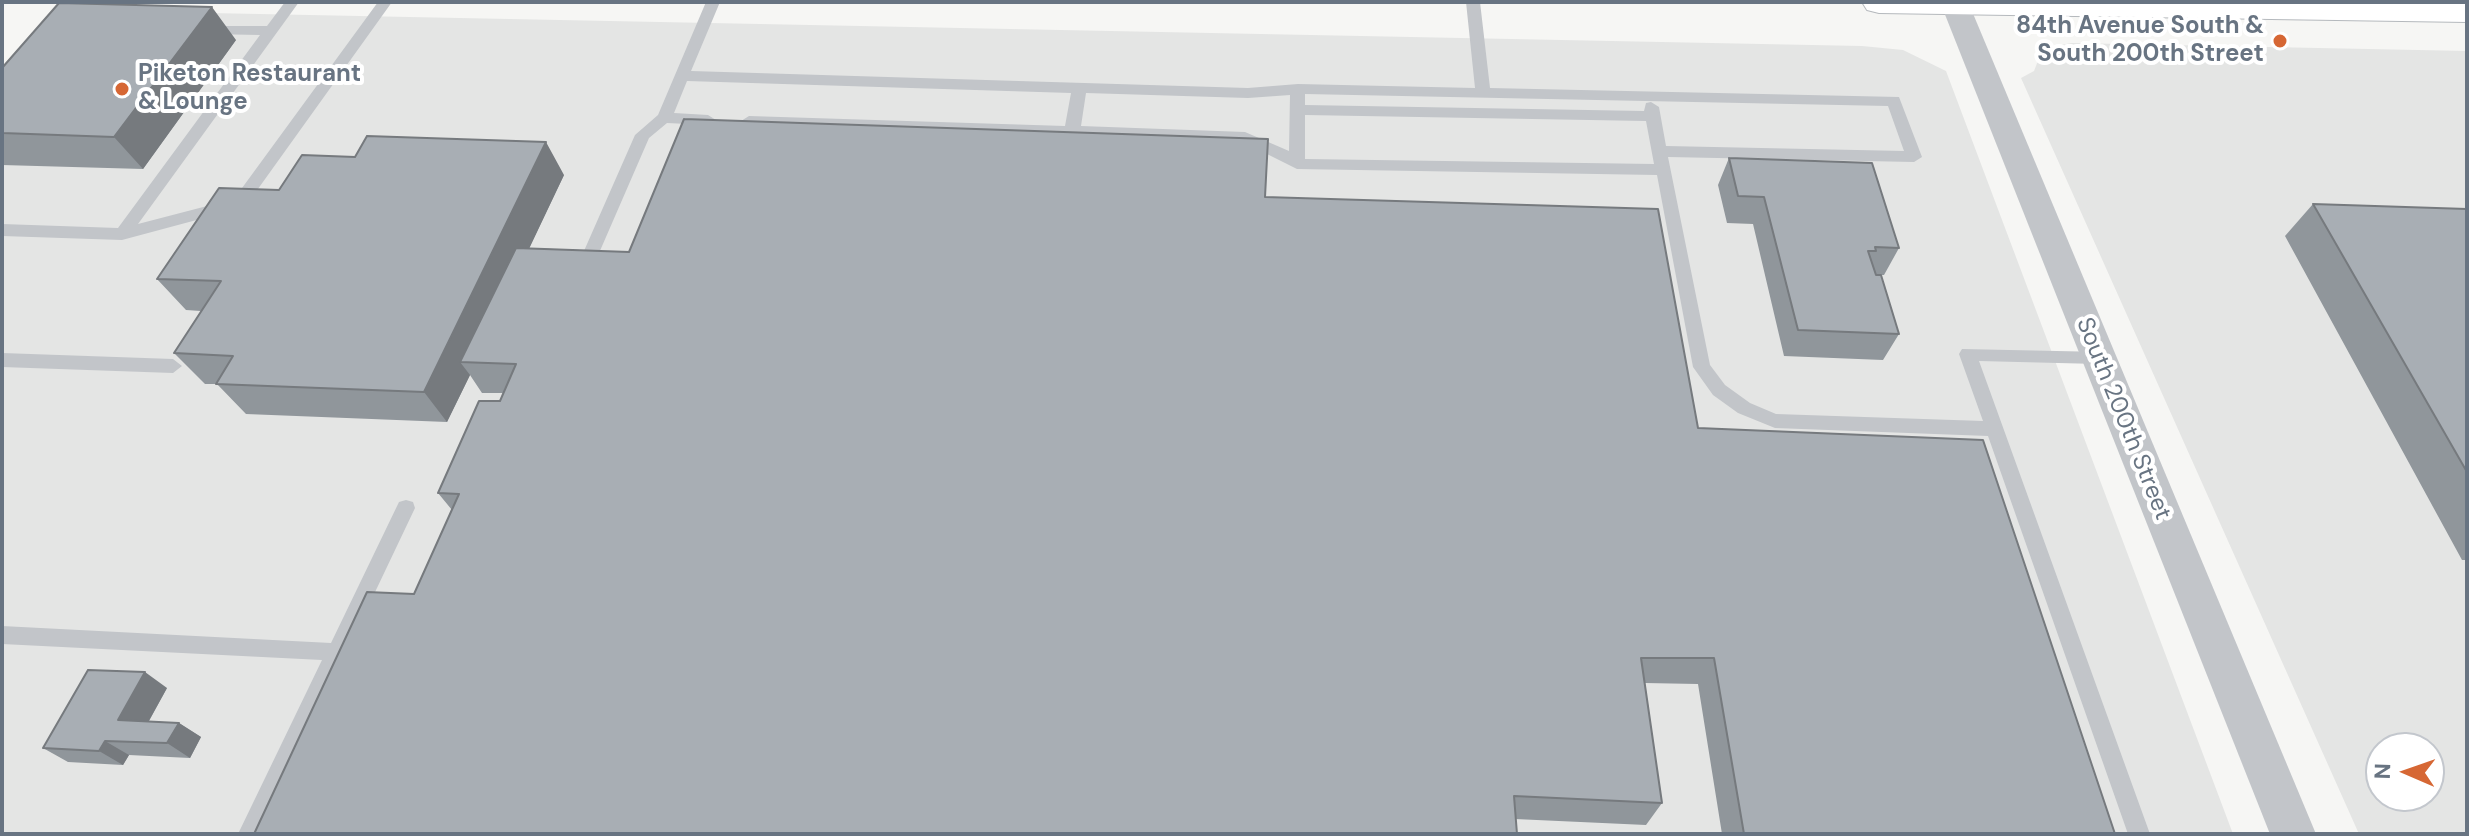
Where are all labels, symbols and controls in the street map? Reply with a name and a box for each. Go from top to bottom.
place label: 84th Avenue South & South 200th Street [2016,13,2264,69]
marker: 84th Avenue South & South 200th Street [2271,32,2289,50]
place label: Piketon Restaurant & Lounge [138,61,361,117]
marker: Piketon Restaurant & Lounge [113,80,131,98]
street label: South 200th Street [2069,314,2177,524]
north arrow [2365,732,2445,812]
text: N [2368,763,2397,780]

